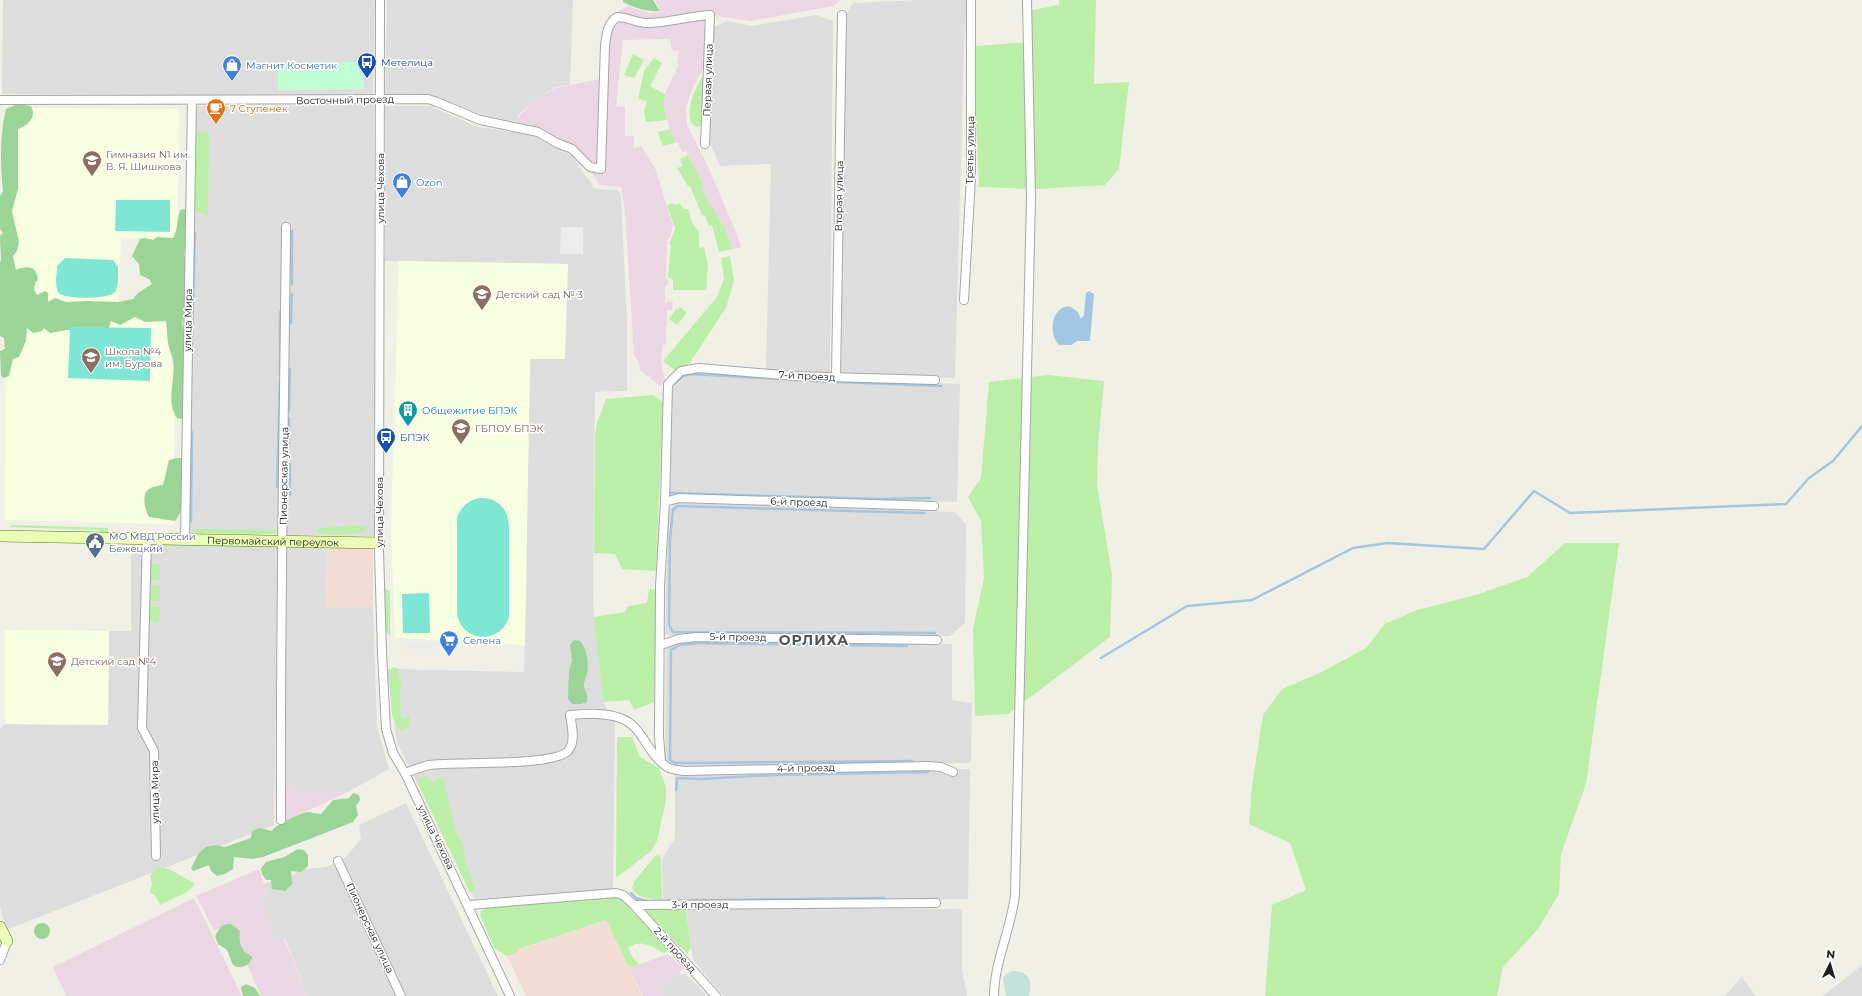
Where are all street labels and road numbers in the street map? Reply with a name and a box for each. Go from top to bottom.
street label: Первая улица [700,43,716,117]
street label: Восточный проезд [296,93,395,107]
street label: Третья улица [963,116,977,184]
street label: улица Чехова [374,153,387,224]
street label: Вторая улица [832,160,846,232]
street label: улица Мира [181,288,195,353]
street label: 7-й проезд [778,368,836,384]
street label: Пионерская улица [277,427,291,525]
street label: улица Чехова [373,477,386,548]
street label: 6-й проезд [770,495,828,510]
street label: Первомайский переулок [207,533,339,549]
street label: 5-й проезд [709,630,767,644]
street label: улица Мира [148,760,162,825]
street label: 4-й проезд [777,761,836,775]
street label: улица Чехова [414,802,457,871]
street label: Пионерская улица [343,881,397,975]
street label: 3-й проезд [672,898,729,911]
street label: 2-й проезд [651,925,699,976]

